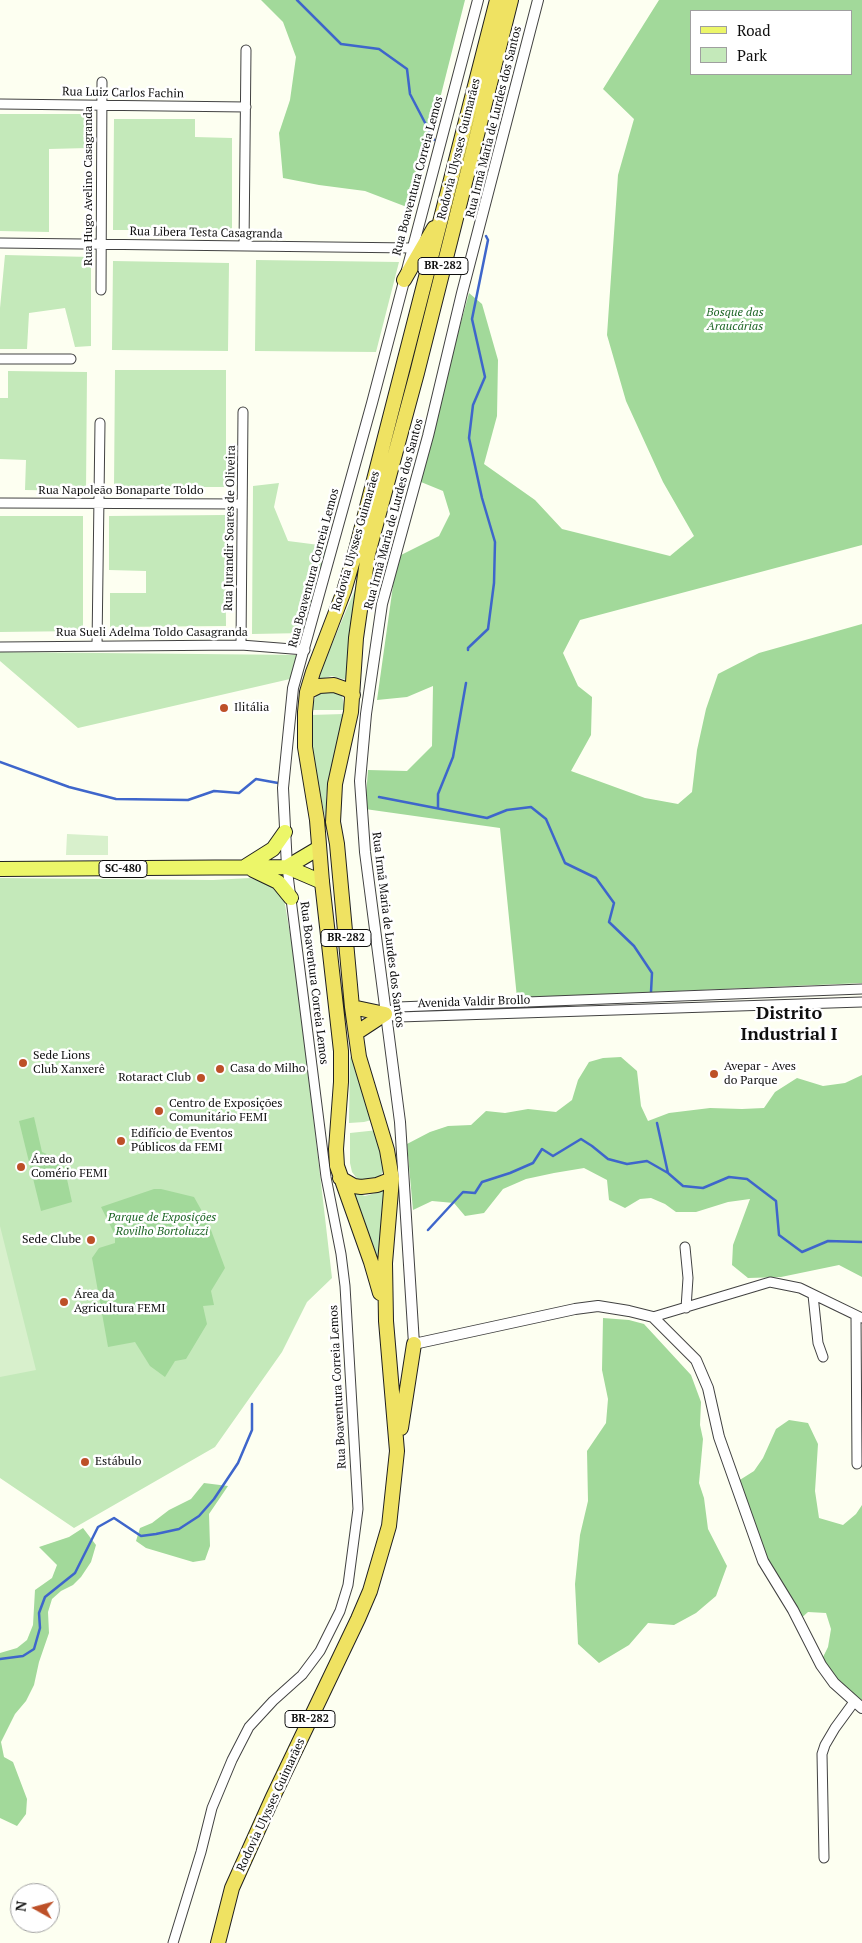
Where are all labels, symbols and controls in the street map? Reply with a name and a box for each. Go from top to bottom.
legend [690,10,852,75]
text: Road [737,20,770,40]
street label: Rua Irmã Maria de Lurdes dos Santos [463,25,525,219]
text: Park [737,45,767,65]
street label: Rodovia Ulysses Guimarães [434,77,484,221]
street label: Rua Luiz Carlos Fachin [62,85,184,101]
street label: Rua Boaventura Correia Lemos [390,95,446,257]
street label: Rua Hugo Avelino Casagranda [82,106,96,266]
street label: Rua Libera Testa Casagranda [129,224,283,242]
road number: BR-282 [418,258,468,274]
park label: Bosque das Araucárias [706,306,764,334]
street label: Rua Irmã Maria de Lurdes dos Santos [362,417,426,611]
street label: Rua Jurandir Soares de Oliveira [221,445,239,611]
street label: Rodovia Ulysses Guimarães [329,469,383,613]
street label: Rua Napoleão Bonaparte Toldo [38,484,204,498]
street label: Rua Boaventura Correia Lemos [286,487,342,649]
street label: Rua Sueli Adelma Toldo Casagranda [56,626,248,640]
place label: Ilitália [234,701,269,715]
marker: Ilitália [218,702,230,714]
street label: Rua Irmã Maria de Lurdes dos Santos [369,831,407,1029]
road number: SC-480 [99,861,147,878]
street label: Rua Boaventura Correia Lemos [297,901,331,1065]
road number: BR-282 [321,930,371,946]
street label: Avenida Valdir Brollo [417,993,531,1011]
district label: Distrito Industrial I [741,1003,837,1046]
place label: Sede Lions Club Xanxerê [33,1049,105,1077]
marker: Sede Lions Club Xanxerê [17,1057,29,1069]
place label: Avepar - Aves do Parque [724,1060,796,1088]
place label: Casa do Milho [230,1062,305,1076]
marker: Casa do Milho [214,1063,226,1075]
marker: Avepar - Aves do Parque [708,1068,720,1080]
place label: Rotaract Club [118,1071,191,1085]
marker: Rotaract Club [195,1072,207,1084]
place label: Centro de Exposições Comunitário FEMI [169,1097,283,1125]
marker: Centro de Exposições Comunitário FEMI [153,1105,165,1117]
place label: Edifício de Eventos Públicos da FEMI [131,1127,233,1155]
marker: Edifício de Eventos Públicos da FEMI [115,1135,127,1147]
place label: Área do Comério FEMI [31,1153,107,1181]
marker: Área do Comério FEMI [15,1161,27,1173]
park label: Parque de Exposições Rovilho Bortoluzzi [108,1211,216,1239]
place label: Sede Clube [22,1233,81,1247]
marker: Sede Clube [85,1234,97,1246]
place label: Área da Agricultura FEMI [74,1288,165,1316]
marker: Área da Agricultura FEMI [58,1296,70,1308]
street label: Rua Boaventura Correia Lemos [327,1305,349,1469]
place label: Estábulo [95,1455,141,1469]
marker: Estábulo [79,1456,91,1468]
road number: BR-282 [285,1710,335,1728]
street label: Rodovia Ulysses Guimarães [234,1736,308,1874]
north arrow [10,1883,60,1933]
text: N [11,1900,31,1913]

